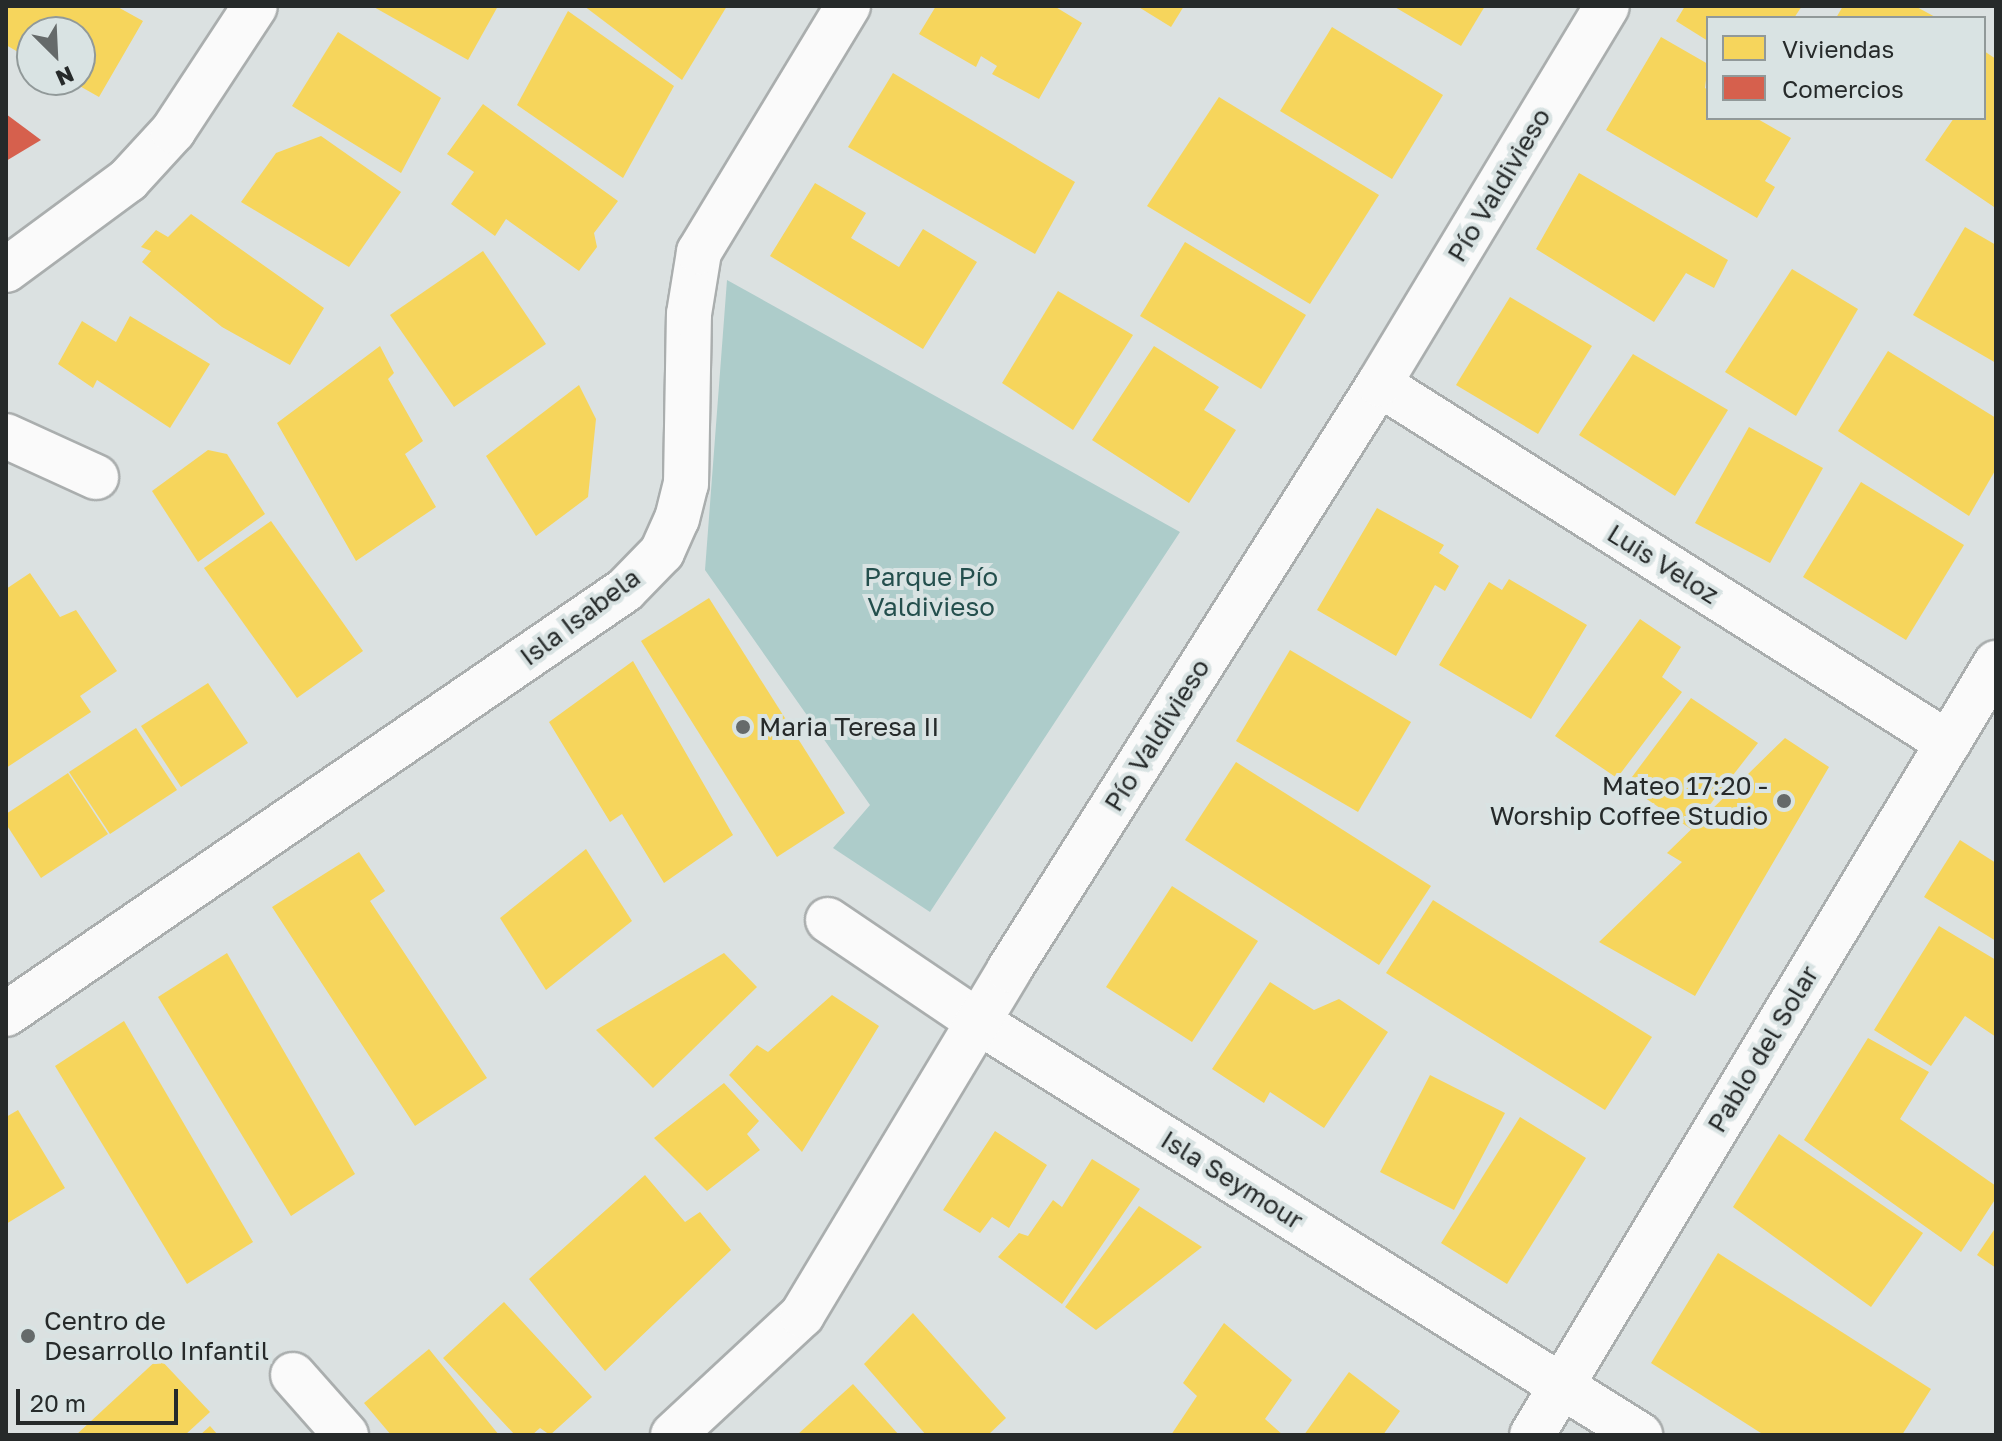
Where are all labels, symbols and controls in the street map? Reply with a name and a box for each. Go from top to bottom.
north arrow [16,16,96,96]
legend [1706,16,1986,120]
text: Viviendas [1782,34,1894,63]
text: N [52,61,78,92]
text: Comercios [1782,74,1904,103]
street label: Pío Valdivieso [1441,103,1557,267]
street label: Luis Veloz [1602,518,1724,610]
park label: Parque Pío Valdivieso [864,561,998,622]
street label: Isla Isabela [514,562,646,672]
street label: Pío Valdivieso [1098,653,1216,817]
place label: Maria Teresa II [759,711,939,743]
marker: Maria Teresa II [734,718,752,736]
place label: Mateo 17:20 - Worship Coffee Studio [1490,770,1768,832]
marker: Mateo 17:20 - Worship Coffee Studio [1775,792,1793,810]
street label: Pablo del Solar [1701,960,1825,1138]
street label: Isla Seymour [1155,1124,1309,1236]
place label: Centro de Desarrollo Infantil [44,1305,269,1366]
marker: Centro de Desarrollo Infantil [19,1327,37,1345]
scale bar [20,1373,182,1423]
text: 20 m [30,1388,86,1417]

